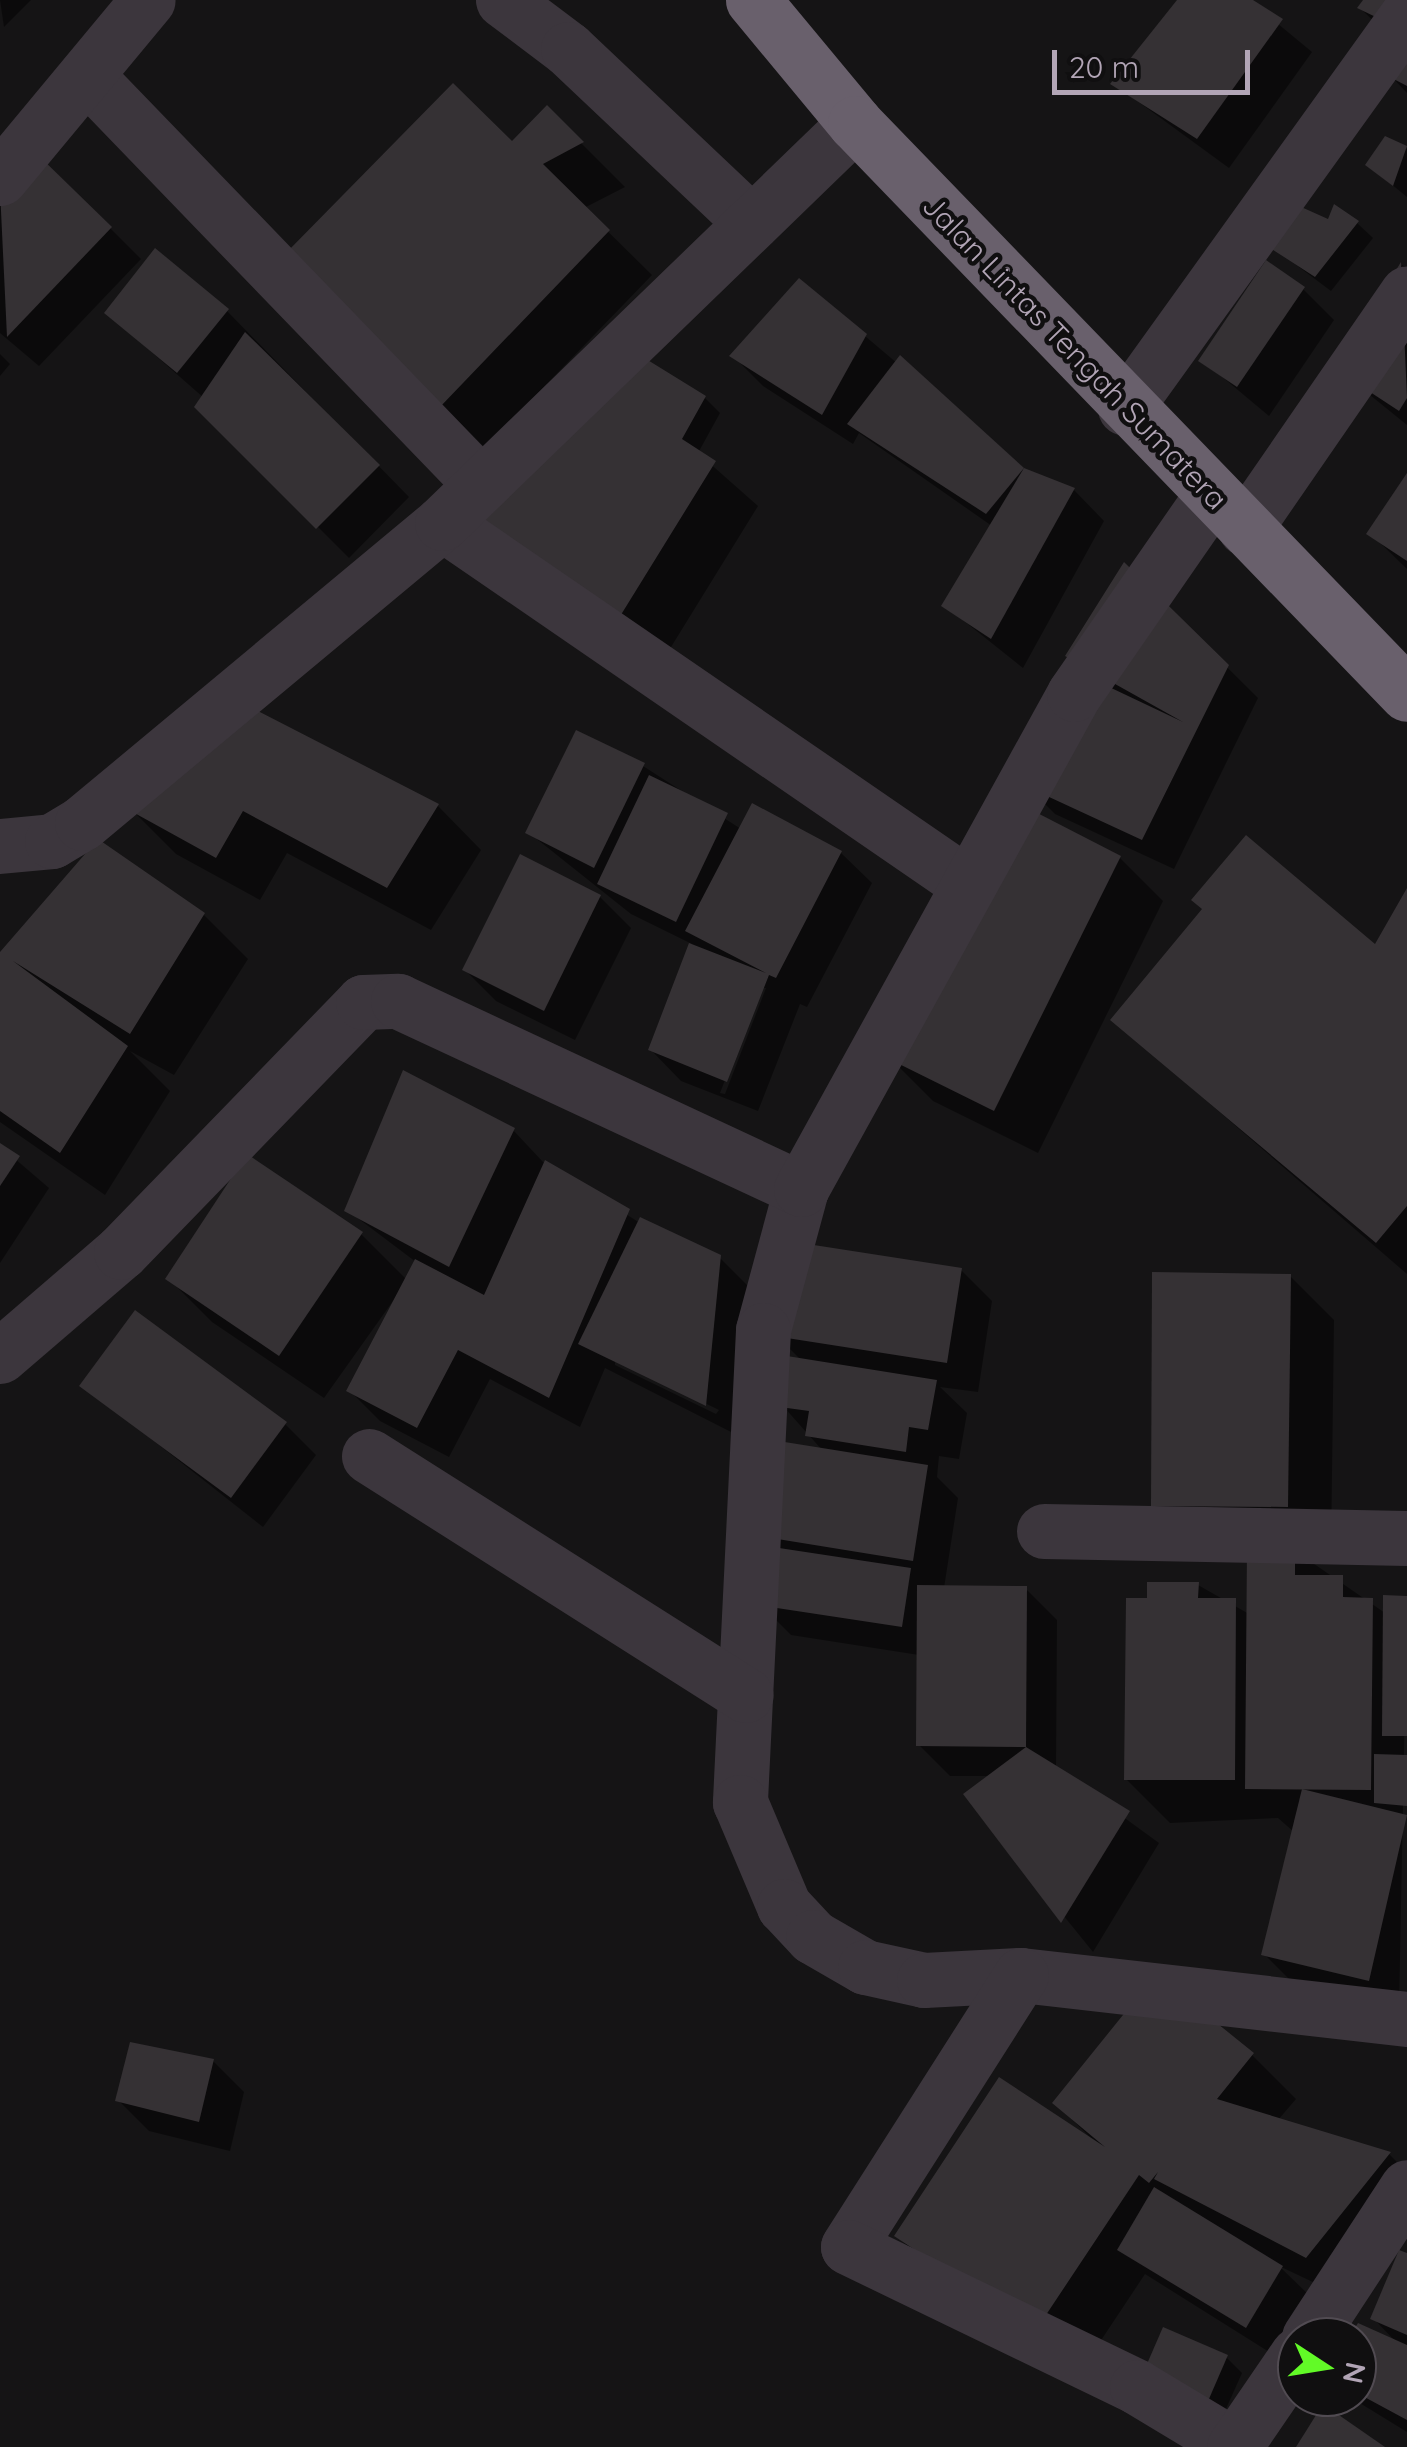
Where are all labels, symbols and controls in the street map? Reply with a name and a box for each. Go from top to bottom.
scale bar [1057,30,1254,92]
text: 20 m [1069,48,1139,86]
street label: Jalan Lintas Tengah Sumatera [915,187,1235,517]
north arrow [1277,2317,1377,2417]
text: N [1336,2359,1374,2387]

